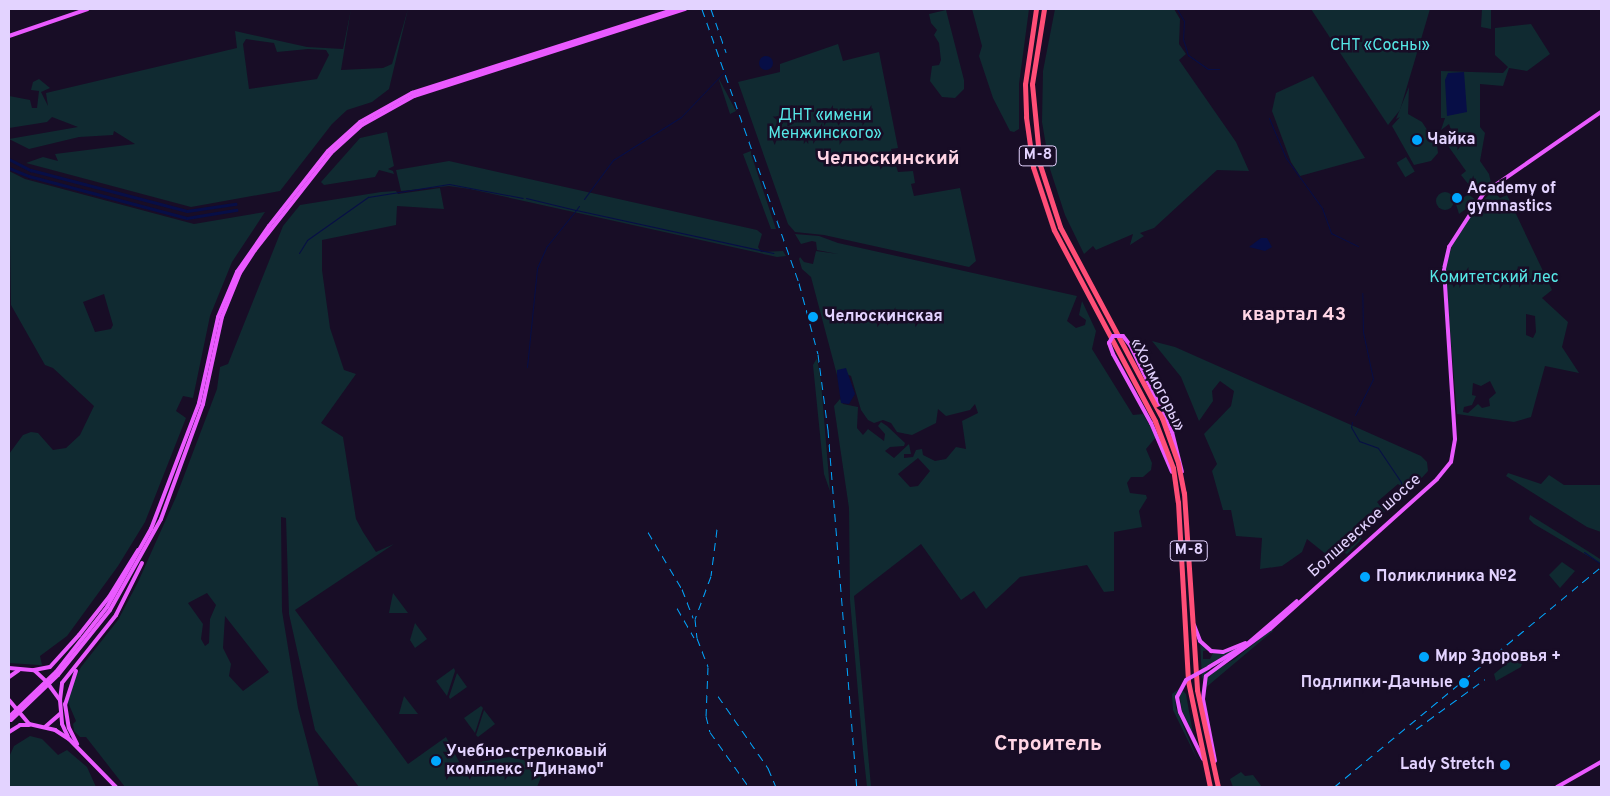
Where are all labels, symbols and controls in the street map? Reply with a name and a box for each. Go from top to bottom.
park label: СНТ «Сосны» [1330,36,1430,56]
park label: ДНТ «имени Менжинского» [768,106,882,144]
place label: Чайка [1427,130,1476,150]
marker: Чайка [1411,134,1423,146]
road number: М-8 [1018,144,1058,168]
district label: Челюскинский [817,149,959,171]
place label: Academy of gymnastics [1467,179,1556,217]
marker: Academy of gymnastics [1451,192,1463,204]
park label: Комитетский лес [1429,268,1559,288]
district label: квартал 43 [1242,305,1346,327]
place label: Челюскинская [824,307,943,327]
marker: Челюскинская [806,310,820,324]
street label: «Холмогоры» [1125,335,1189,435]
street label: Болшевское шоссе [1304,470,1426,582]
road number: М-8 [1169,538,1209,564]
place label: Поликлиника №2 [1376,567,1517,587]
marker: Поликлиника №2 [1358,570,1372,584]
place label: Мир Здоровья + [1435,647,1561,667]
marker: Мир Здоровья + [1417,650,1431,664]
place label: Подлипки-Дачные [1301,673,1453,693]
marker: Подлипки-Дачные [1457,676,1471,690]
district label: Строитель [994,732,1102,758]
place label: Учебно-стрелковый комплекс "Динамо" [446,742,607,780]
marker: Учебно-стрелковый комплекс "Динамо" [430,755,442,767]
place label: Lady Stretch [1400,755,1495,775]
marker: Lady Stretch [1499,759,1511,771]

